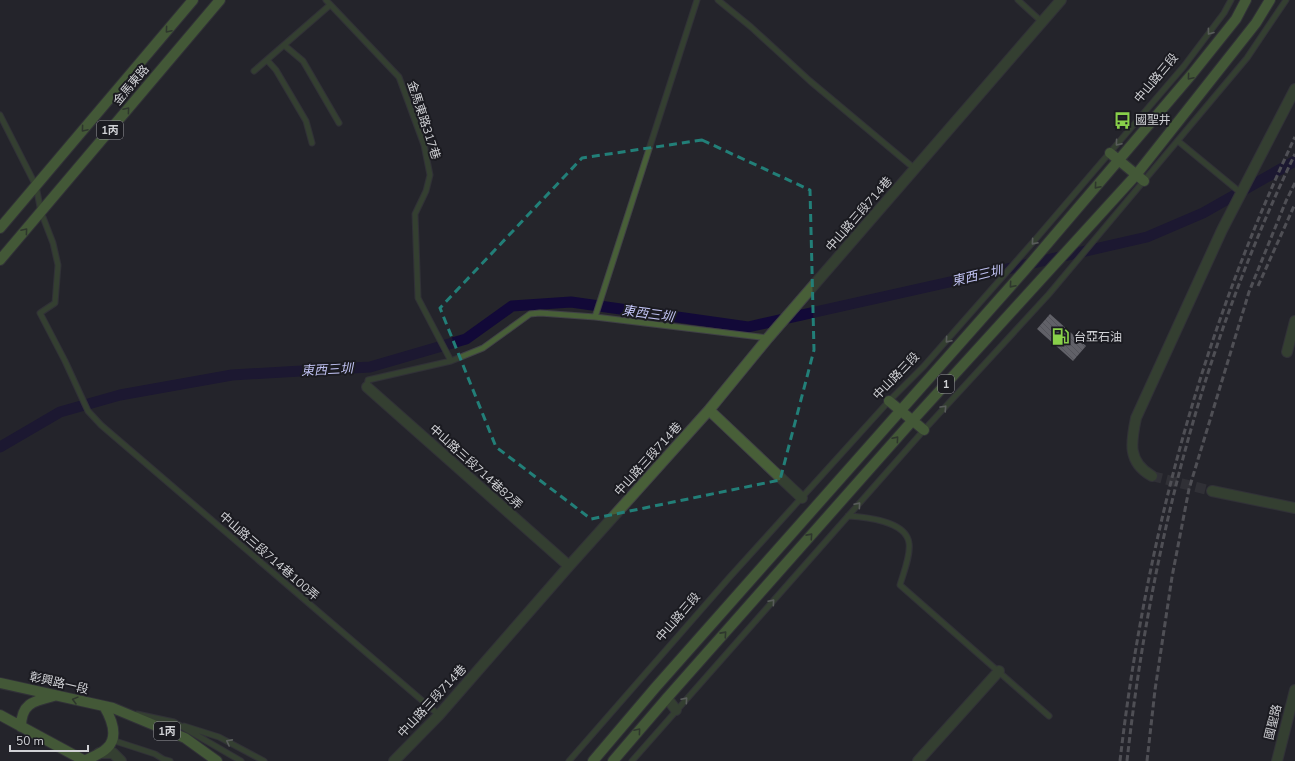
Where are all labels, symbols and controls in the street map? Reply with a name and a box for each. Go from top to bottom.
one-way arrow [165,25,172,32]
one-way arrow [1207,28,1214,35]
street label: 中山路三段 [1131,50,1181,106]
street label: 金馬東路 [109,61,153,109]
one-way arrow [1188,72,1195,79]
street label: 金馬東路317巷 [404,79,444,161]
one-way arrow [123,107,130,115]
bus stop icon: 國聖井 [1112,110,1132,130]
place label: 國聖井 [1135,112,1171,128]
road number: 1丙 [97,121,123,139]
one-way arrow [82,125,89,132]
one-way arrow [1116,139,1123,146]
street label: 中山路三段714巷 [822,173,896,255]
one-way arrow [1094,181,1101,189]
one-way arrow [21,228,28,235]
one-way arrow [1031,237,1038,245]
water label: 東西三圳 [950,261,1007,291]
one-way arrow [1009,280,1016,287]
water label: 東西三圳 [621,301,677,327]
fuel station icon: 台亞石油 [1051,327,1071,347]
place label: 台亞石油 [1074,329,1122,345]
one-way arrow [945,335,952,343]
street label: 中山路三段 [869,349,923,403]
water label: 東西三圳 [301,360,355,380]
road number: 1 [938,375,954,393]
one-way arrow [939,405,947,413]
street label: 中山路三段714巷 [611,419,685,499]
street label: 中山路三段714巷82弄 [426,421,526,513]
one-way arrow [892,436,899,444]
one-way arrow [853,502,860,510]
street label: 中山路三段714巷100弄 [216,508,322,604]
one-way arrow [806,534,813,541]
street label: 中山路三段 [652,589,704,645]
one-way arrow [767,600,774,607]
one-way arrow [719,631,726,638]
street label: 中山路三段714巷 [394,661,470,741]
street label: 彰興路一段 [28,668,90,698]
one-way arrow [71,696,78,704]
one-way arrow [681,697,688,705]
street label: 國聖路 [1261,703,1285,741]
road number: 1丙 [154,722,180,740]
scale bar [10,727,88,753]
one-way arrow [634,729,641,736]
text: 50 m [16,733,44,749]
one-way arrow [226,740,234,747]

